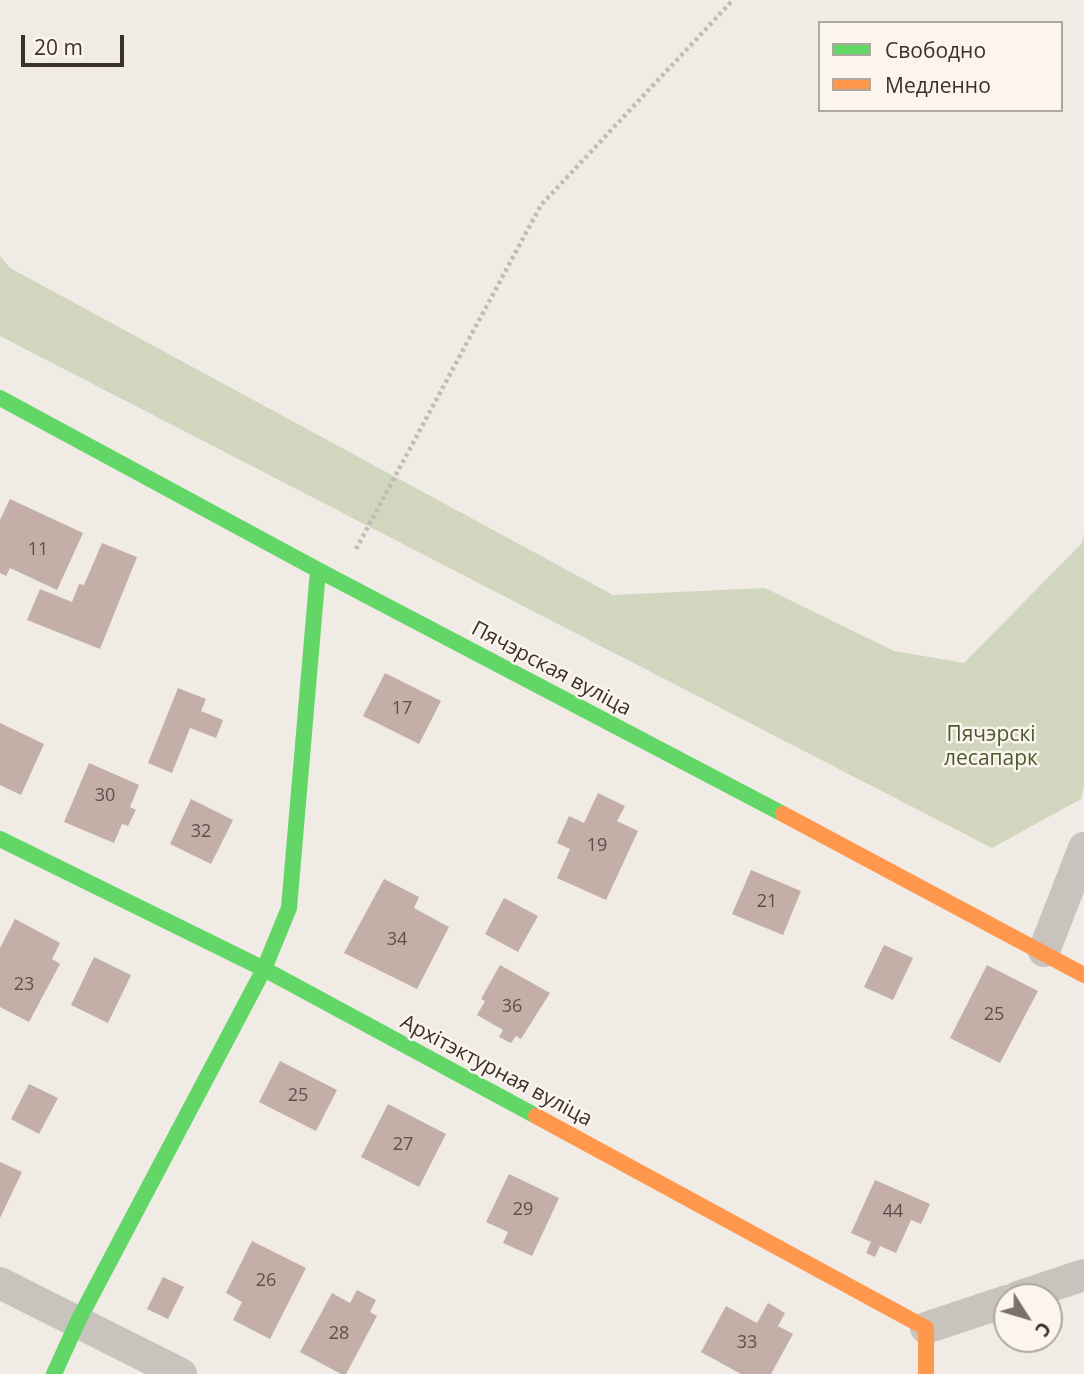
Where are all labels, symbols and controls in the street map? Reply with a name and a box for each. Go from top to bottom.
scale bar [24,21,128,65]
legend [818,21,1063,112]
text: 20 m [34,33,83,61]
text: Свободно [885,36,986,64]
text: Медленно [885,71,991,99]
house number: 11 [28,539,48,561]
street label: Пячэрская вуліца [467,616,635,722]
house number: 17 [392,698,412,720]
park label: Пячэрскі лесапарк [944,722,1038,772]
house number: 30 [95,785,115,807]
house number: 32 [191,821,211,843]
house number: 19 [587,835,607,857]
house number: 21 [757,891,777,913]
house number: 34 [387,929,407,951]
house number: 23 [14,974,34,996]
house number: 36 [502,996,522,1018]
house number: 25 [984,1004,1004,1026]
street label: Архітэктурная вуліца [396,1010,596,1132]
house number: 25 [288,1085,308,1107]
house number: 27 [393,1134,413,1156]
house number: 29 [513,1199,533,1221]
house number: 44 [883,1201,903,1223]
house number: 26 [256,1270,276,1292]
north arrow [993,1283,1063,1353]
text: С [1029,1317,1057,1342]
house number: 28 [329,1323,349,1345]
house number: 33 [737,1332,757,1354]

